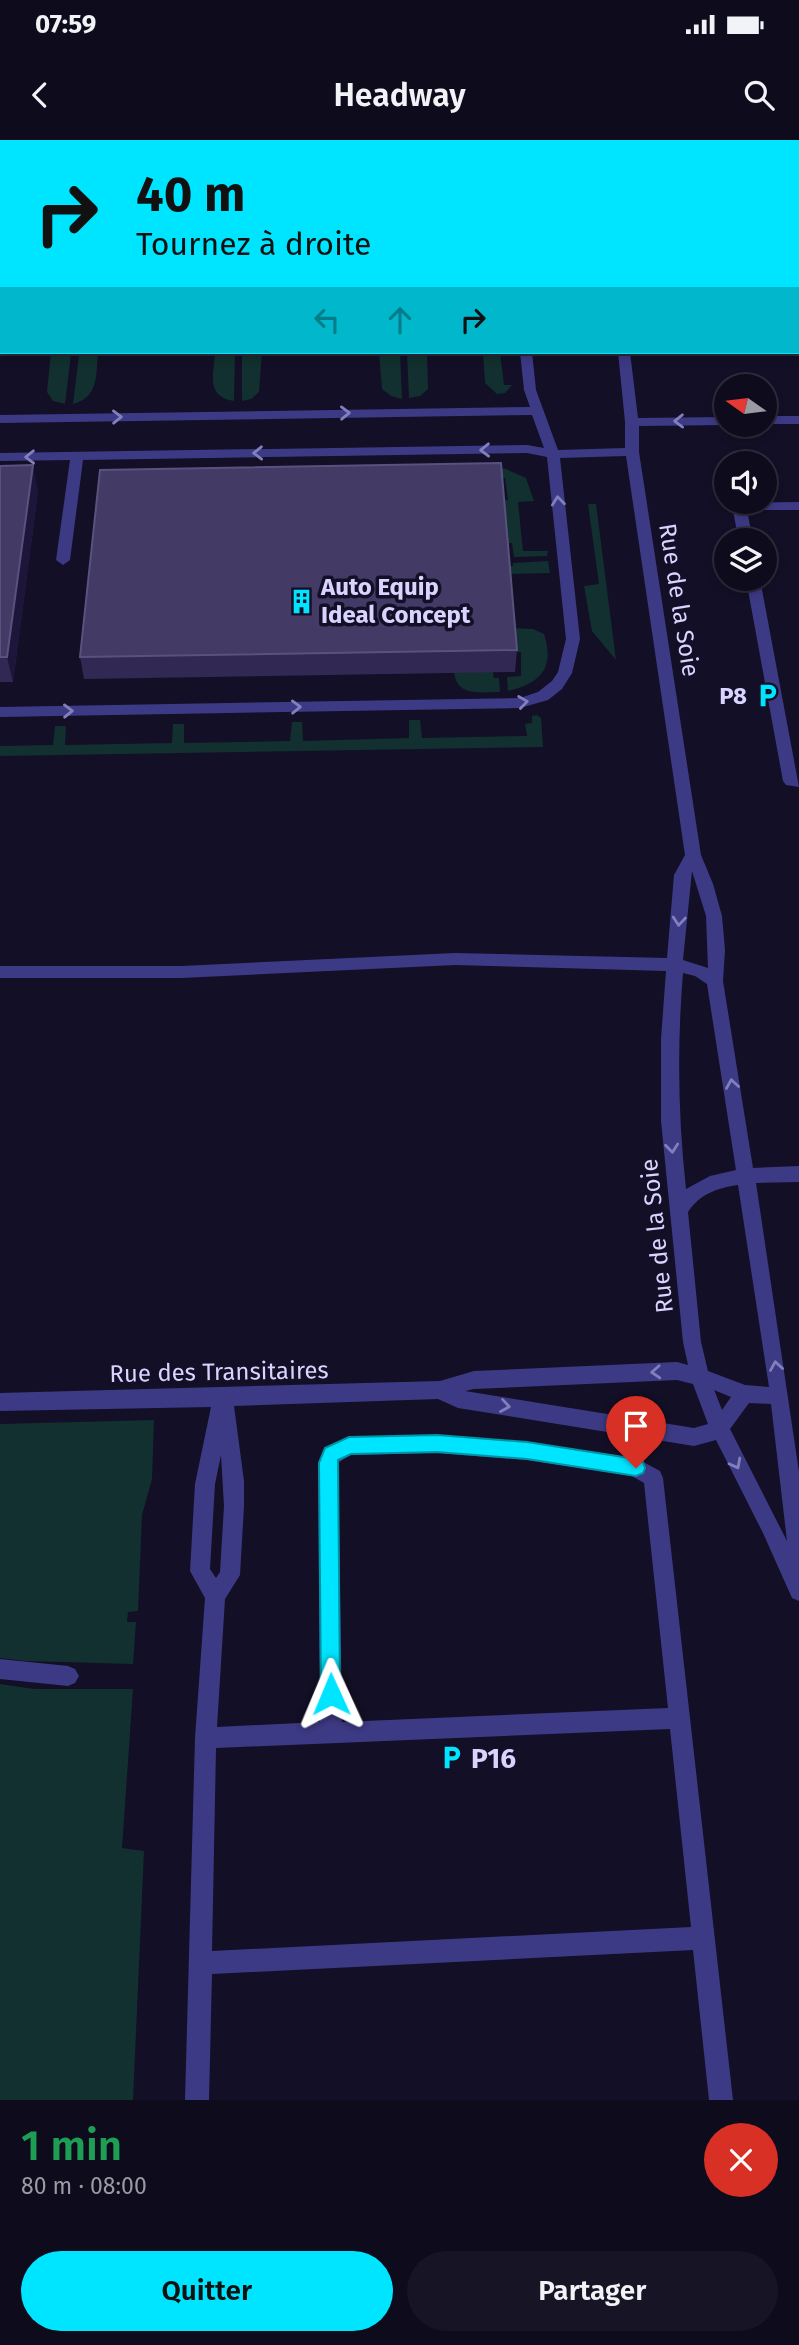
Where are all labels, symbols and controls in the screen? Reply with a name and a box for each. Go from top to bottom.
text: 07:59 [35,9,96,40]
icon: back [21,76,59,114]
text: Headway [333,76,466,114]
icon: search [740,76,778,114]
text: 40 m [136,165,245,224]
icon: right [21,168,112,259]
text: Tournez à droite [136,225,372,263]
icon: left [308,301,346,339]
icon: ahead [381,301,419,339]
icon: right [454,301,492,339]
north arrow [714,374,777,438]
map controls [714,374,777,591]
one-way arrow [339,406,350,421]
one-way arrow [112,409,123,425]
one-way arrow [673,414,684,429]
one-way arrow [479,442,490,458]
one-way arrow [252,446,263,461]
one-way arrow [24,449,35,465]
button: sound [714,451,777,514]
one-way arrow [551,495,566,506]
street label: Rue de la Soie [653,521,705,679]
button: layers [714,528,777,591]
place label: Auto Equip Ideal Concept [320,573,471,629]
building icon: Auto Equip Ideal Concept [287,587,315,615]
place label: P8 [719,682,747,710]
parking icon: P8 [753,682,781,710]
one-way arrow [517,694,529,709]
one-way arrow [291,699,301,715]
one-way arrow [63,703,74,719]
one-way arrow [672,916,687,927]
one-way arrow [725,1078,740,1090]
one-way arrow [665,1142,680,1154]
street label: Rue de la Soie [635,1157,679,1315]
street label: Rue des Transitaires [109,1356,329,1388]
one-way arrow [768,1360,783,1372]
one-way arrow [650,1364,661,1379]
pin [606,1396,666,1468]
one-way arrow [499,1399,511,1414]
icon: arrive [617,1407,655,1445]
one-way arrow [728,1456,742,1469]
position arrow [294,1657,368,1731]
place label: P16 [471,1742,516,1775]
parking icon: P16 [437,1744,465,1772]
text: 1 min [21,2121,122,2171]
button: close [704,2123,778,2197]
text: 80 m · 08:00 [21,2172,147,2200]
button: Quitter [21,2251,393,2331]
button: Partager [407,2251,778,2331]

